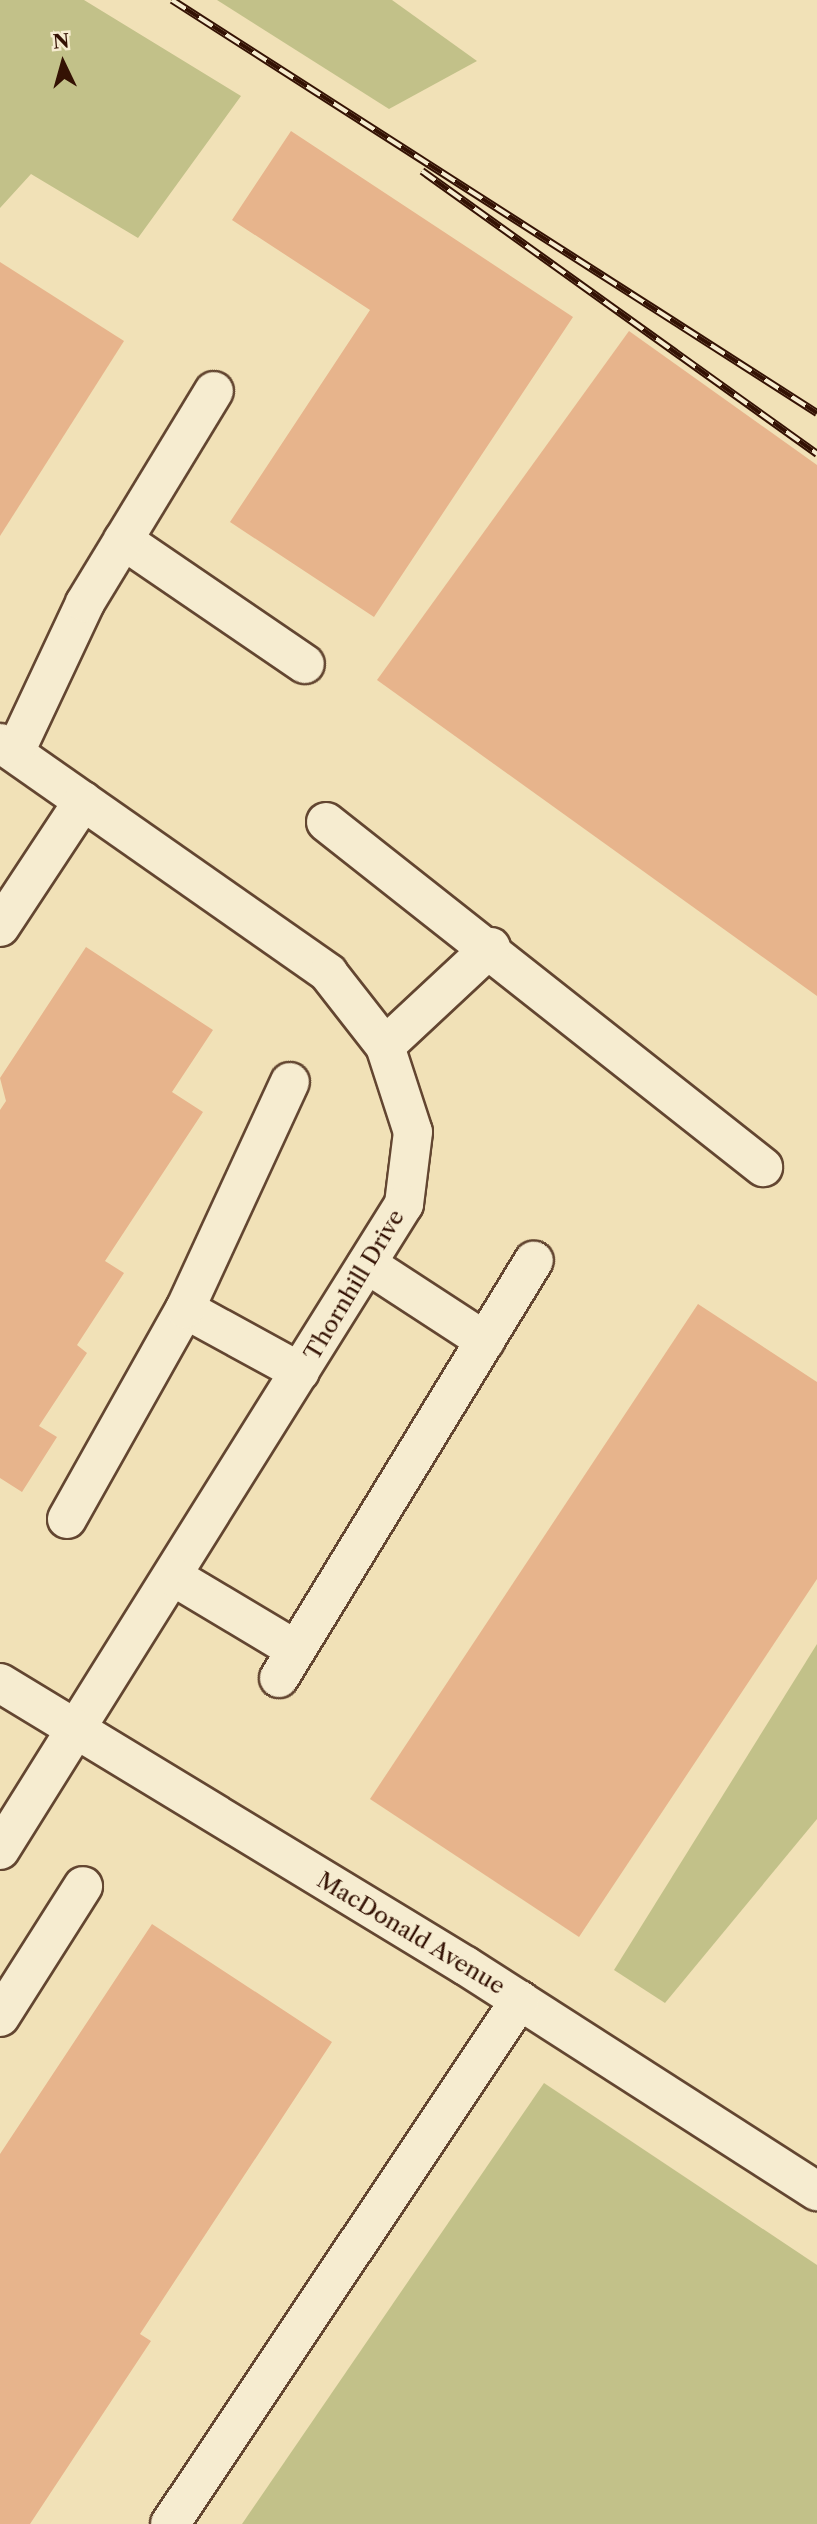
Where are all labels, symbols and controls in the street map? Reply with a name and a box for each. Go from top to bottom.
north arrow [28,28,98,98]
text: N [52,29,70,54]
street label: Thornhill Drive [298,1205,410,1365]
street label: MacDonald Avenue [312,1866,510,2000]

